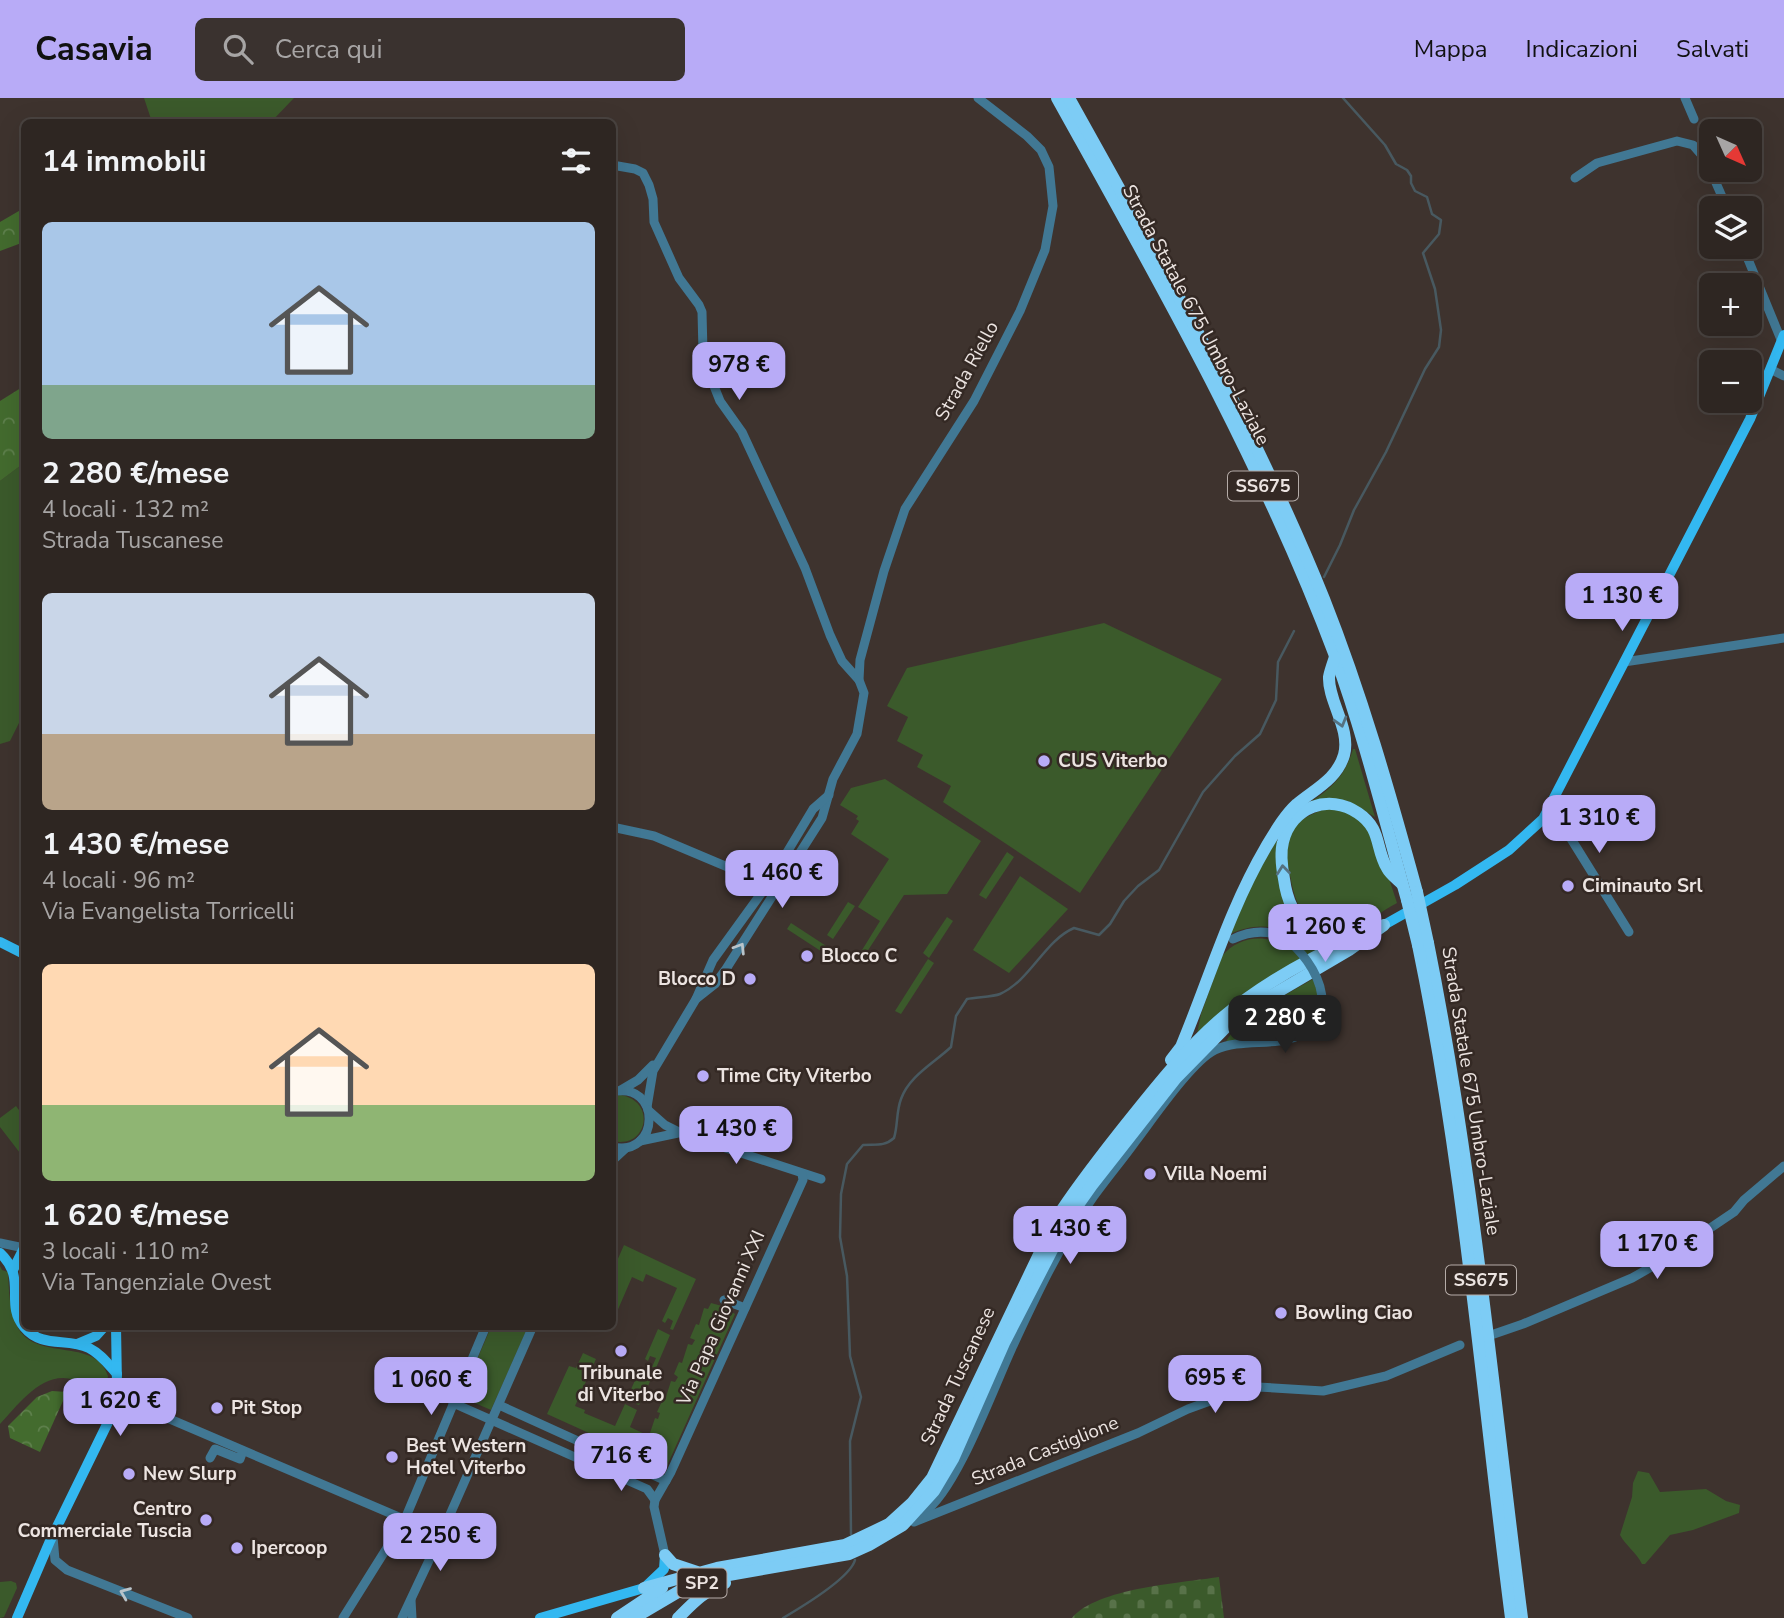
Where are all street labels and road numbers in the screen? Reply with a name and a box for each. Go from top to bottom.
street label: Strada Statale 675 Umbro-Laziale [1116,180,1276,450]
street label: Strada Riello [929,317,1005,425]
road number: SS675 [1228,472,1298,500]
street label: Strada Statale 675 Umbro-Laziale [1435,945,1507,1237]
street label: Via Papa Giovanni XXI [670,1226,771,1410]
road number: SS675 [1446,1266,1516,1294]
street label: Strada Tuscanese [915,1303,1001,1449]
street label: Strada Castiglione [968,1410,1122,1492]
road number: SP2 [678,1568,726,1598]

